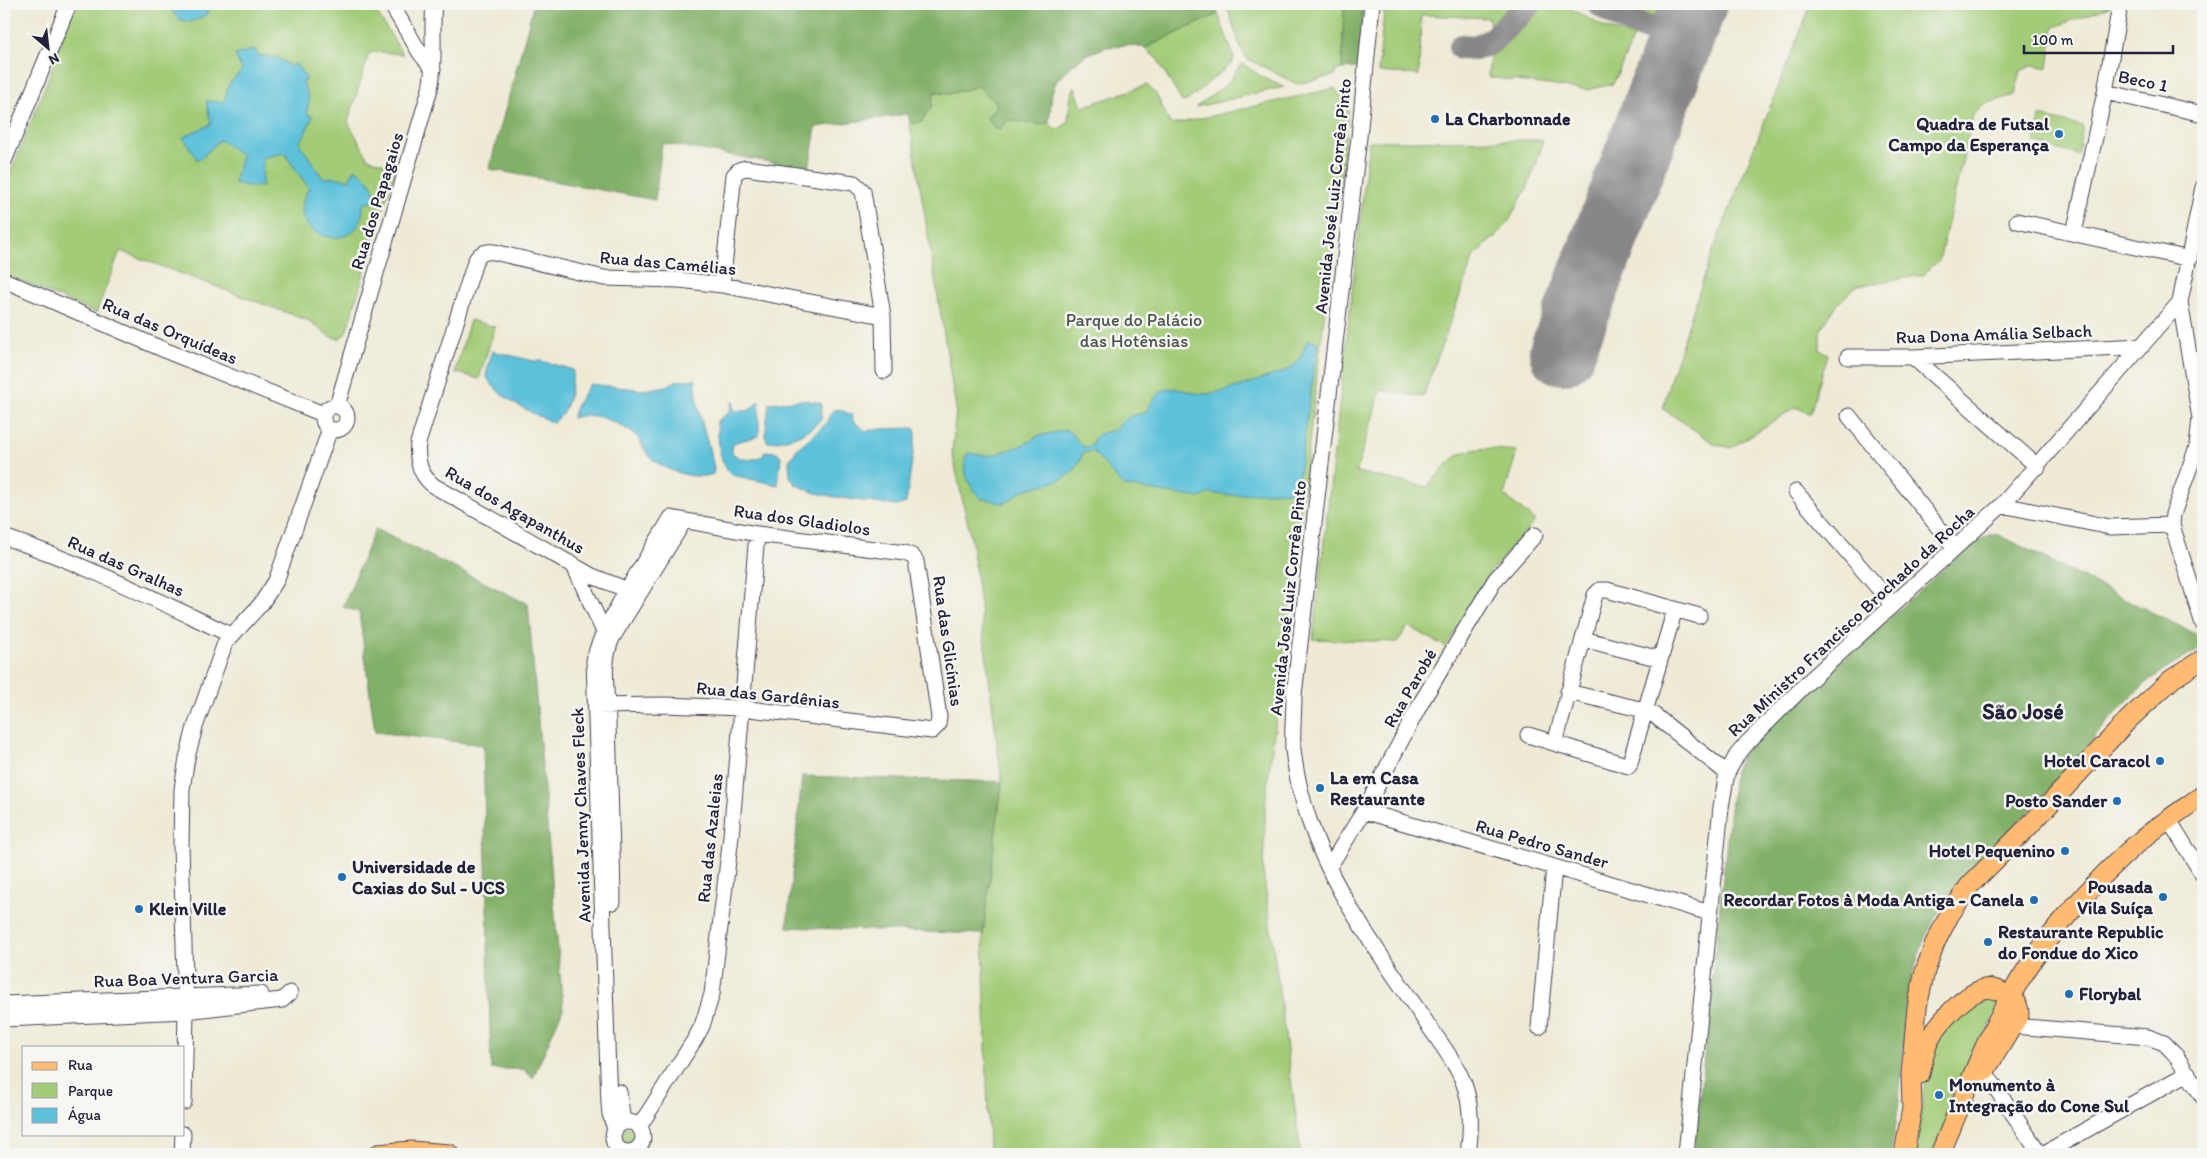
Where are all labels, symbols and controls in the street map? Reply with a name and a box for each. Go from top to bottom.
north arrow [22,22,72,72]
scale bar [2024,22,2173,54]
text: 100 m [2032,31,2074,49]
text: N [46,49,62,69]
street label: Beco 1 [2116,65,2170,97]
street label: Avenida José Luiz Corrêa Pinto [1310,77,1356,315]
place label: La Charbonnade [1445,108,1571,130]
marker: La Charbonnade [1429,113,1441,125]
place label: Quadra de Futsal Campo da Esperança [1888,113,2050,156]
marker: Quadra de Futsal Campo da Esperança [2053,128,2065,140]
street label: Rua dos Papagaios [346,130,408,272]
street label: Rua das Camélias [599,246,737,280]
street label: Rua das Orquídeas [99,293,241,369]
park label: Parque do Palácio das Hotênsias [1066,309,1202,352]
street label: Rua Dona Amália Selbach [1895,320,2093,348]
street label: Rua dos Agapanthus [441,461,589,559]
street label: Avenida José Luiz Corrêa Pinto [1265,479,1311,717]
street label: Rua dos Gladiolos [732,500,872,540]
street label: Rua Ministro Francisco Brochado da Rocha [1723,501,1979,741]
street label: Rua das Gralhas [64,530,188,602]
street label: Rua das Glicínias [928,574,968,708]
street label: Rua Parobé [1379,645,1441,731]
street label: Rua das Gardênias [695,677,841,713]
district label: São José [1982,698,2064,725]
street label: Avenida Jenny Chaves Fleck [566,706,596,923]
place label: Hotel Caracol [2044,750,2151,772]
marker: Hotel Caracol [2154,755,2166,767]
place label: La em Casa Restaurante [1330,767,1425,810]
street label: Rua das Azaleias [692,772,728,904]
marker: La em Casa Restaurante [1314,782,1326,794]
place label: Posto Sander [2005,790,2108,812]
marker: Posto Sander [2111,795,2123,807]
street label: Rua Pedro Sander [1473,815,1611,874]
place label: Hotel Pequenino [1929,840,2055,862]
marker: Hotel Pequenino [2059,845,2071,857]
place label: Universidade de Caxias do Sul - UCS [352,856,505,899]
marker: Universidade de Caxias do Sul - UCS [336,871,348,883]
place label: Pousada Vila Suíça [2077,876,2154,919]
place label: Recordar Fotos à Moda Antiga - Canela [1723,889,2025,911]
marker: Pousada Vila Suíça [2157,891,2169,903]
marker: Recordar Fotos à Moda Antiga - Canela [2028,894,2040,906]
place label: Klein Ville [149,898,227,920]
marker: Klein Ville [133,903,145,915]
place label: Restaurante Republic do Fondue do Xico [1998,921,2164,964]
marker: Restaurante Republic do Fondue do Xico [1982,936,1994,948]
street label: Rua Boa Ventura Garcia [93,964,279,992]
place label: Florybal [2079,983,2142,1005]
marker: Florybal [2063,988,2075,1000]
legend [22,1046,185,1136]
text: Rua [68,1056,93,1074]
place label: Monumento à Integração do Cone Sul [1949,1074,2130,1117]
text: Parque [68,1082,113,1100]
marker: Monumento à Integração do Cone Sul [1933,1089,1945,1101]
text: Água [68,1106,102,1124]

